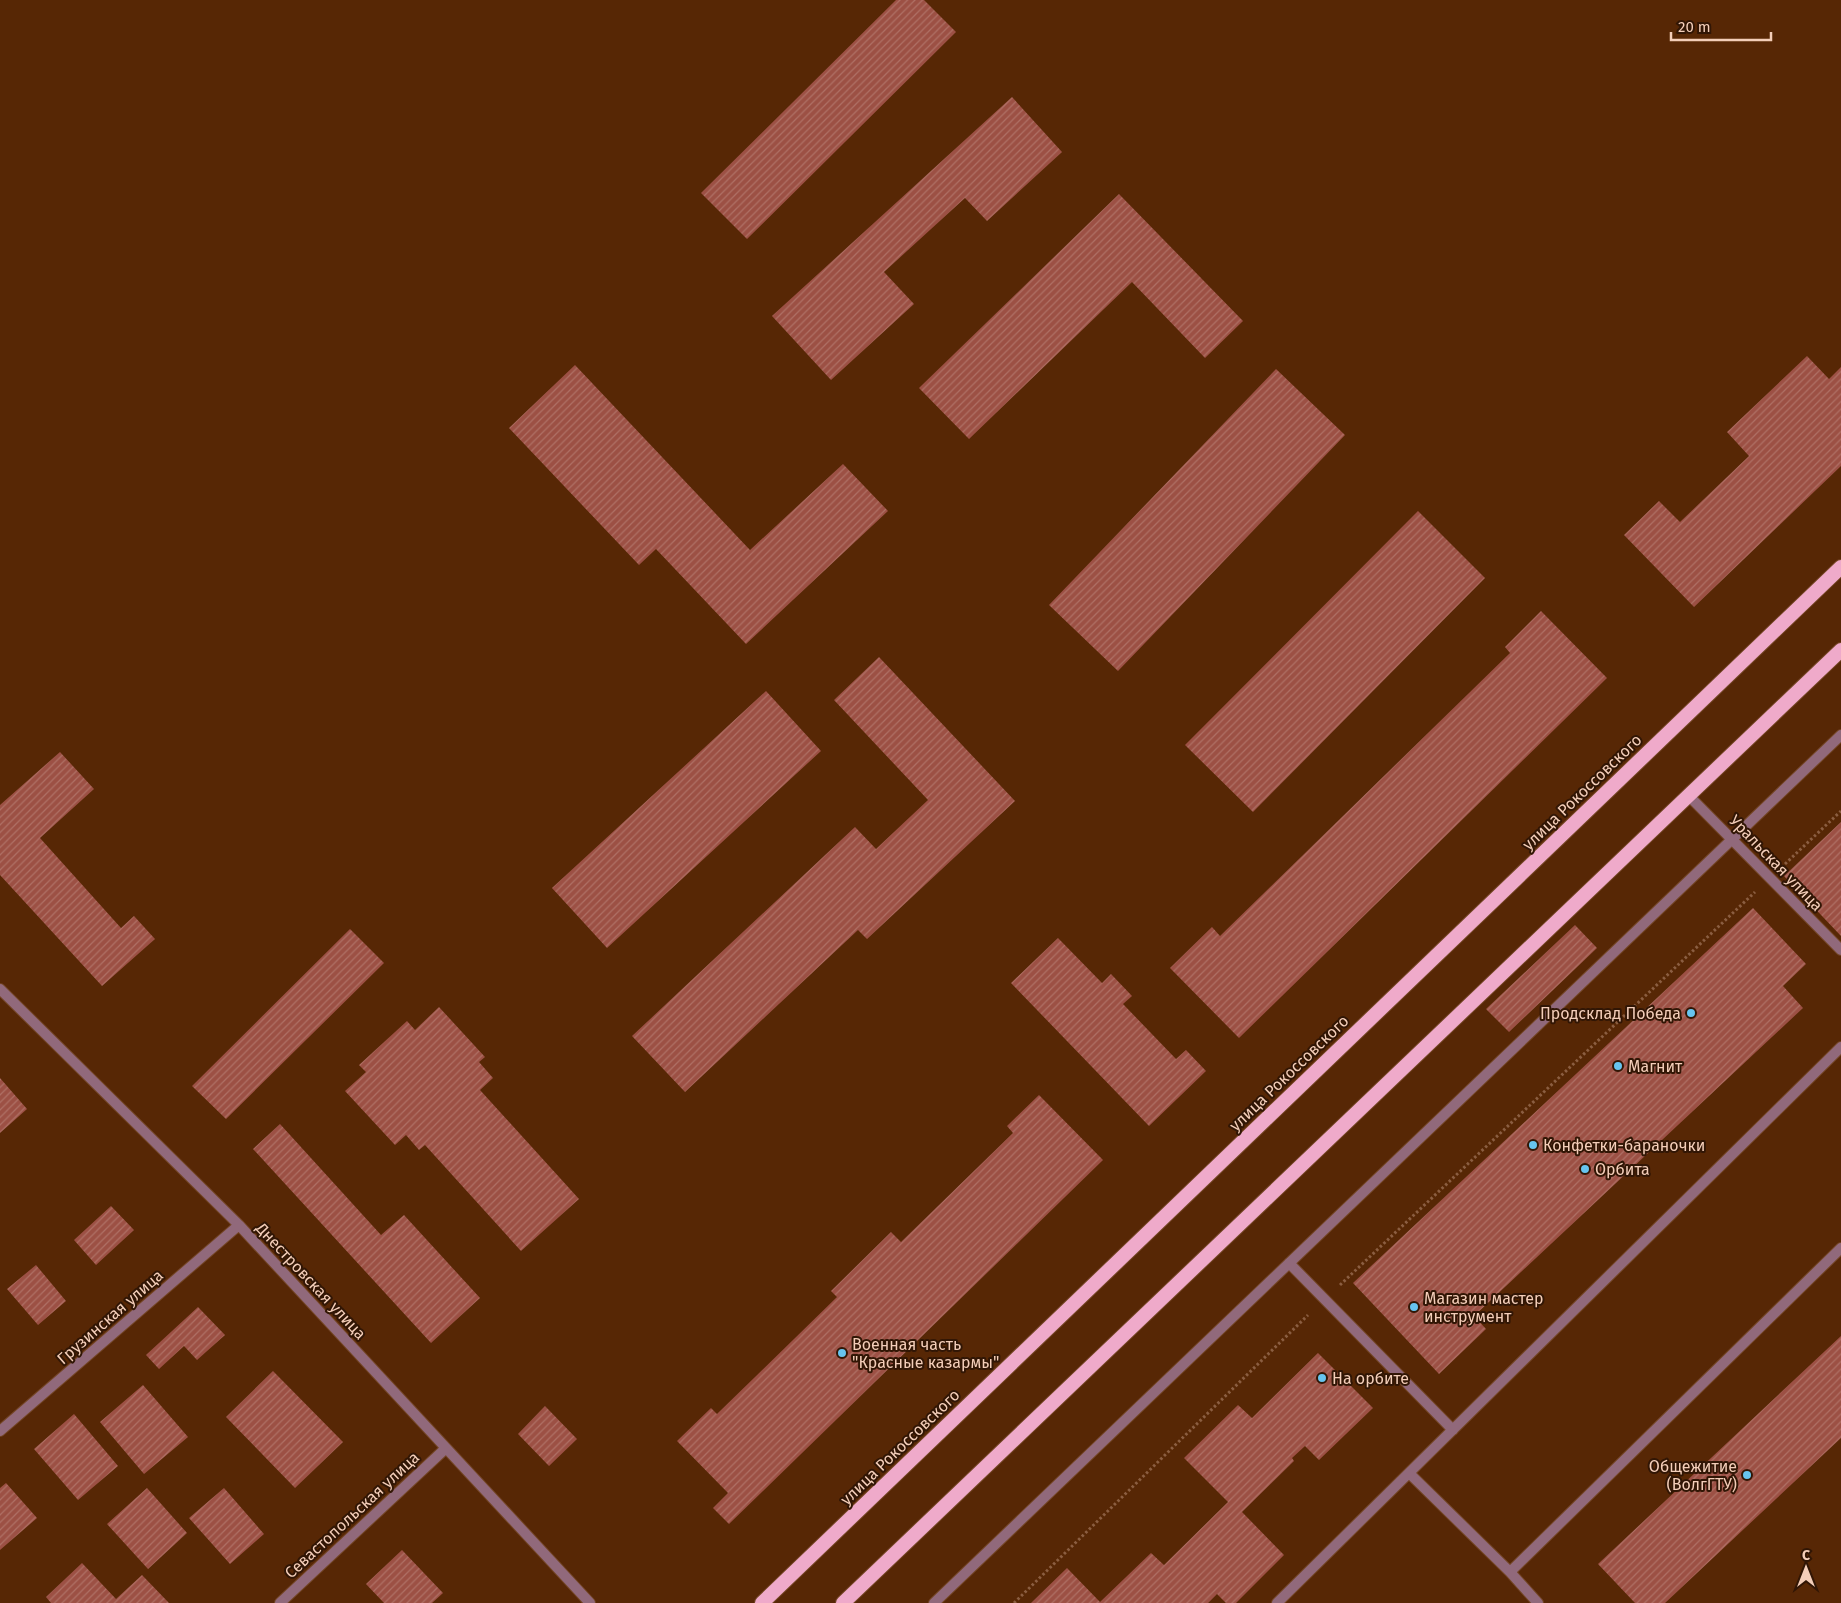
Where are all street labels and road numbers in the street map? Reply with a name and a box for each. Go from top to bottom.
street label: улица Рокоссовского [1518,730,1646,854]
street label: Уральская улица [1725,811,1827,915]
street label: улица Рокоссовского [1225,1011,1353,1135]
street label: Днестровская улица [251,1218,370,1343]
street label: Грузинская улица [53,1266,167,1368]
street label: улица Рокоссовского [836,1385,964,1509]
street label: Севастопольская улица [281,1448,423,1582]

